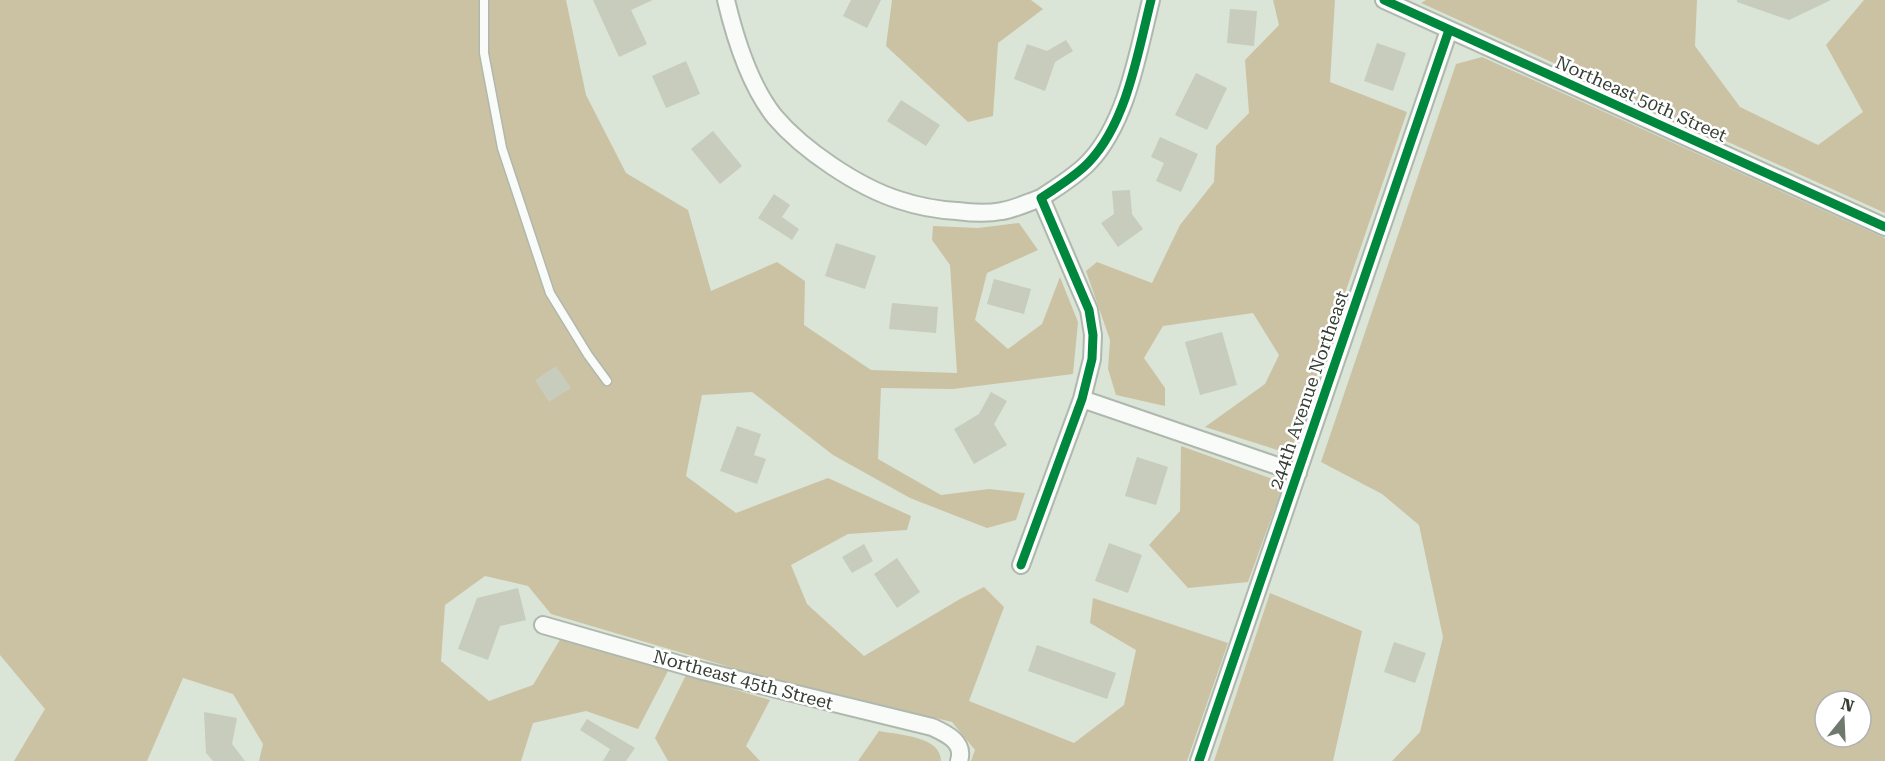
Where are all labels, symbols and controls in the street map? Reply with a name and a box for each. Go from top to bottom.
street label: Northeast 50th Street [1552,51,1730,146]
street label: 244th Avenue Northeast [1265,288,1352,492]
street label: Northeast 45th Street [651,645,836,714]
north arrow [1813,689,1873,749]
text: N [1839,694,1856,716]

